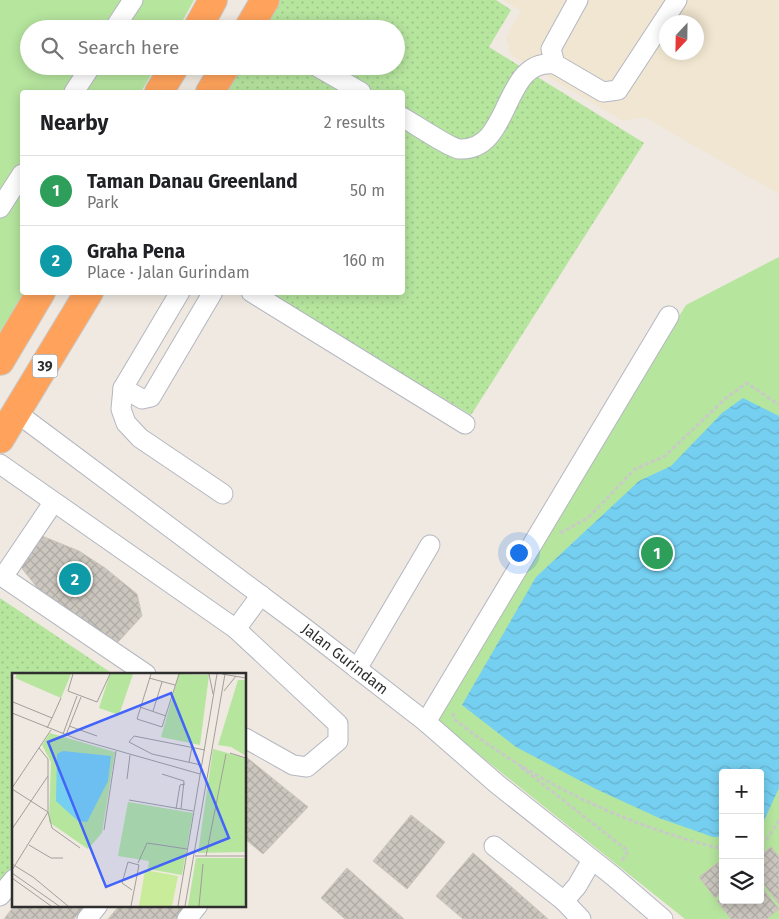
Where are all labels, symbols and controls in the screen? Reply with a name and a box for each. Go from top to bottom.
north arrow [659,15,704,60]
search box [20,20,405,75]
icon: search [38,34,66,62]
text: Search here [78,36,179,59]
text: Nearby [40,110,108,136]
text: 2 results [324,113,385,132]
text: Taman Danau Greenland [87,170,298,193]
text: 1 [52,181,60,200]
text: 50 m [350,181,385,200]
text: Park [87,193,119,212]
text: Graha Pena [87,240,185,263]
text: 2 [52,251,60,270]
text: 160 m [343,251,385,270]
text: Place · Jalan Gurindam [87,263,250,282]
road number: 39 [32,354,58,378]
pin: 1 [641,534,673,572]
your location [506,540,532,566]
pin: 2 [59,560,91,598]
street label: Jalan Gurindam [298,620,392,698]
inset map [12,673,246,906]
map controls [719,769,764,904]
button: + [719,769,764,814]
button: − [719,814,764,859]
button: layers [719,859,764,904]

